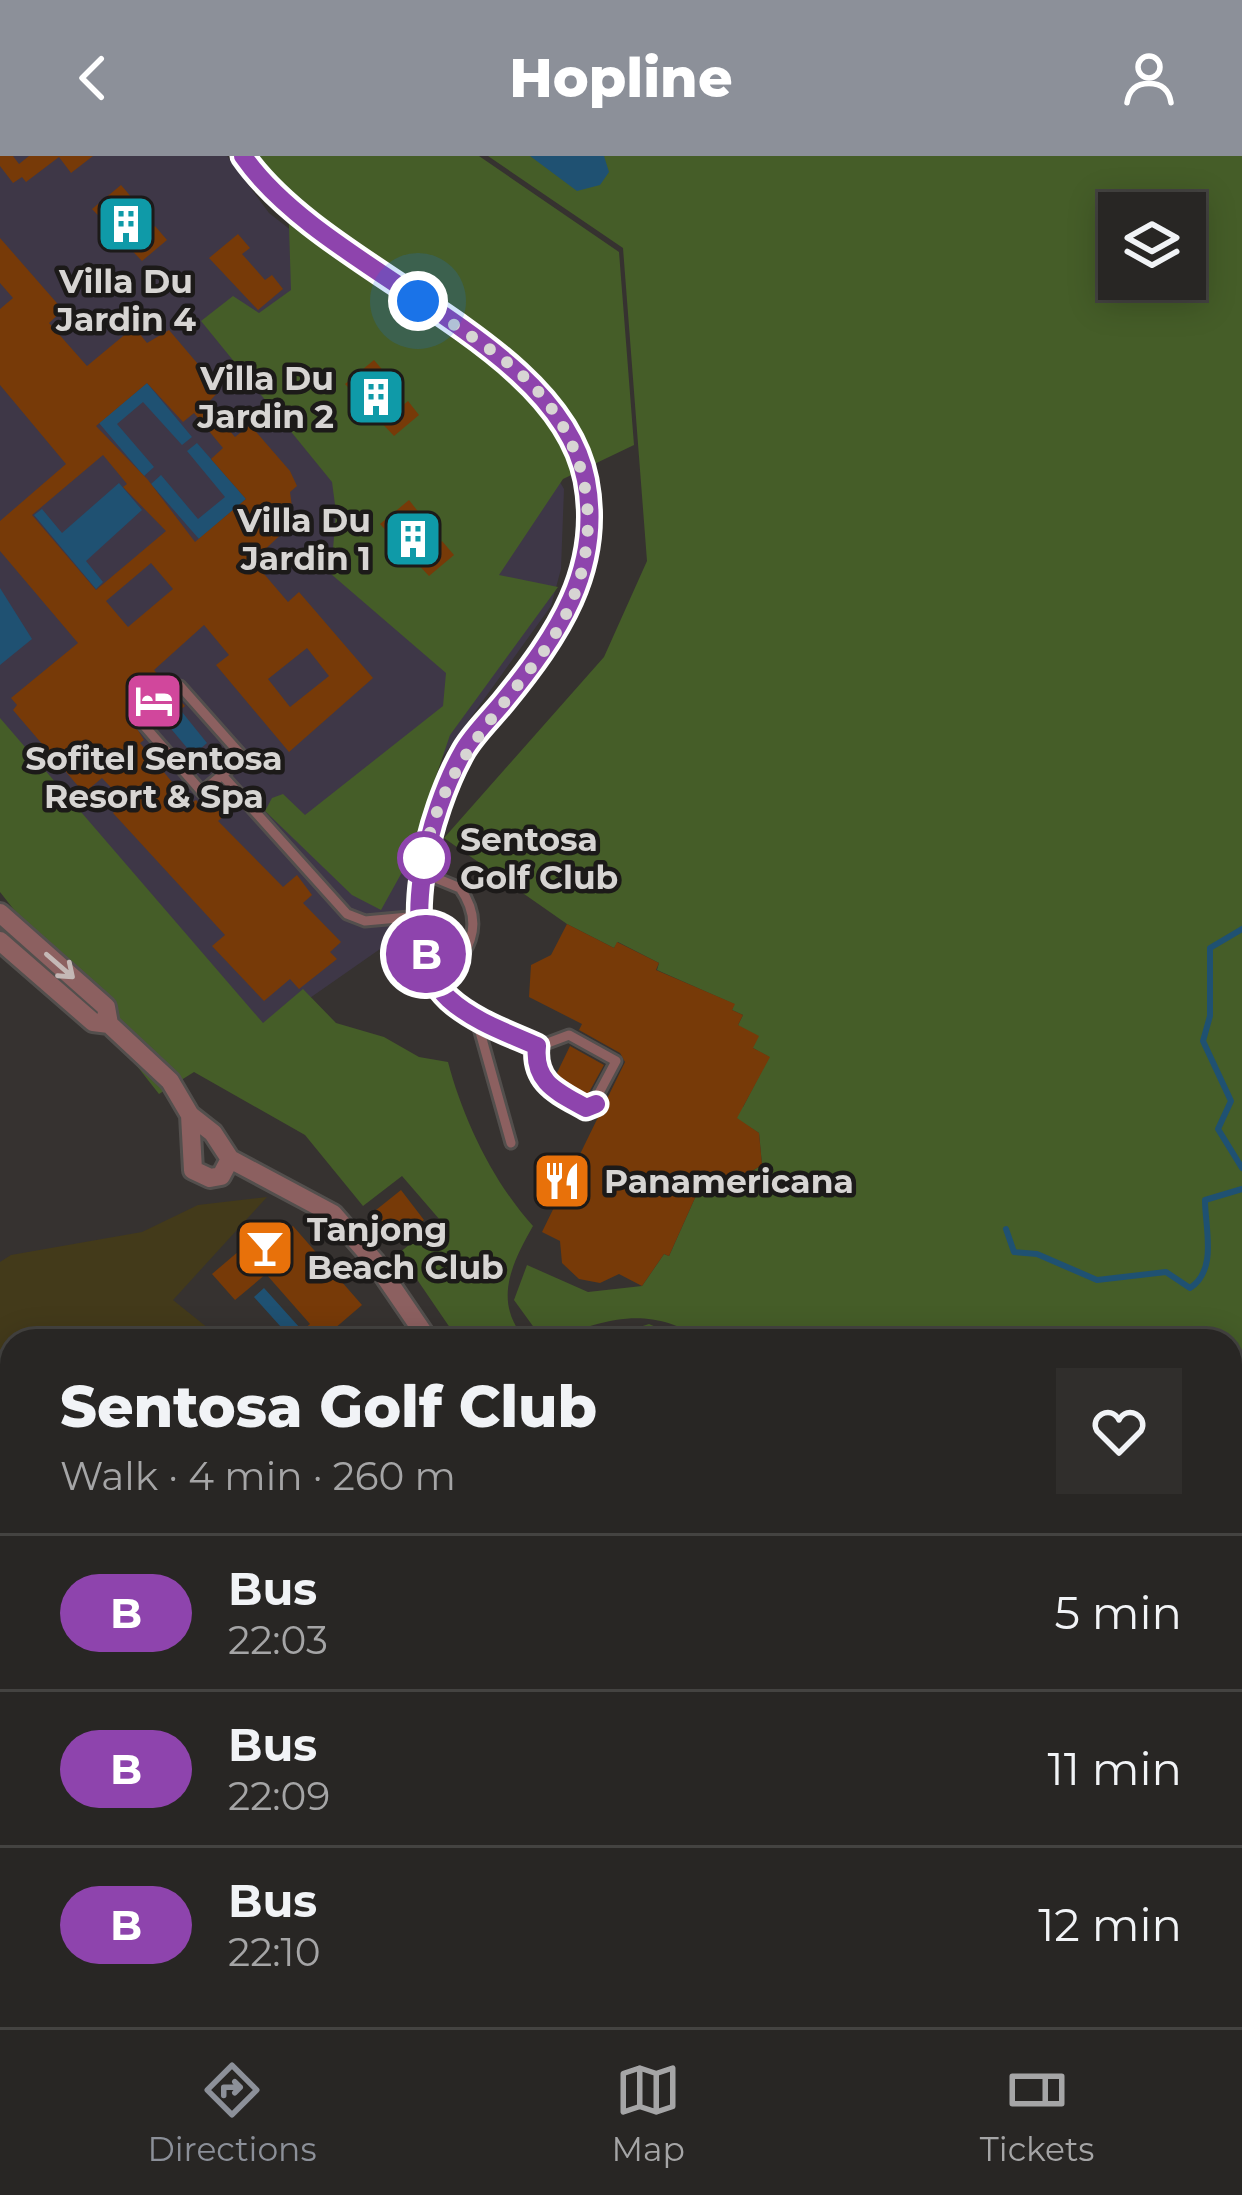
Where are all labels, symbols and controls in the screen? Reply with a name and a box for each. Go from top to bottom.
icon: back [60,45,126,111]
text: Hopline [509,45,733,111]
icon: person [1116,45,1182,111]
map controls [1098,192,1206,300]
button: layers [1098,192,1206,300]
building icon: Villa Du Jardin 4 [95,193,157,255]
place label: Villa Du Jardin 4 [55,261,196,339]
your location [388,271,448,331]
place label: Villa Du Jardin 2 [196,358,334,436]
building icon: Villa Du Jardin 2 [345,366,407,428]
place label: Villa Du Jardin 1 [236,500,371,578]
building icon: Villa Du Jardin 1 [382,508,444,570]
hotel icon: Sofitel Sentosa Resort & Spa [123,670,185,732]
place label: Sofitel Sentosa Resort & Spa [25,738,283,816]
place label: Sentosa Golf Club [460,819,618,897]
marker: Sentosa Golf Club [399,833,449,883]
line badge: B [387,915,465,993]
text: B [410,928,442,980]
one-way arrow [44,952,75,979]
restaurant icon: Panamericana [531,1150,593,1212]
place label: Panamericana [604,1161,854,1201]
place label: Tanjong Beach Club [307,1209,504,1287]
bar icon: Tanjong Beach Club [234,1217,296,1279]
button: heart [1056,1368,1182,1494]
text: Sentosa Golf Club [60,1372,597,1441]
text: Walk · 4 min · 260 m [60,1452,456,1500]
text: Bus [228,1561,317,1616]
text: 5 min [1054,1585,1182,1640]
text: B [110,1587,142,1639]
text: 22:03 [228,1616,328,1664]
text: Bus [228,1717,317,1772]
text: 11 min [1047,1741,1182,1796]
text: B [110,1743,142,1795]
text: 22:09 [228,1772,330,1820]
text: Bus [228,1873,317,1928]
text: 12 min [1038,1897,1182,1952]
text: B [110,1899,142,1951]
text: 22:10 [228,1928,320,1976]
tab: Directions [147,2057,317,2169]
tab: Map [612,2057,685,2169]
tab: Tickets [980,2057,1094,2169]

